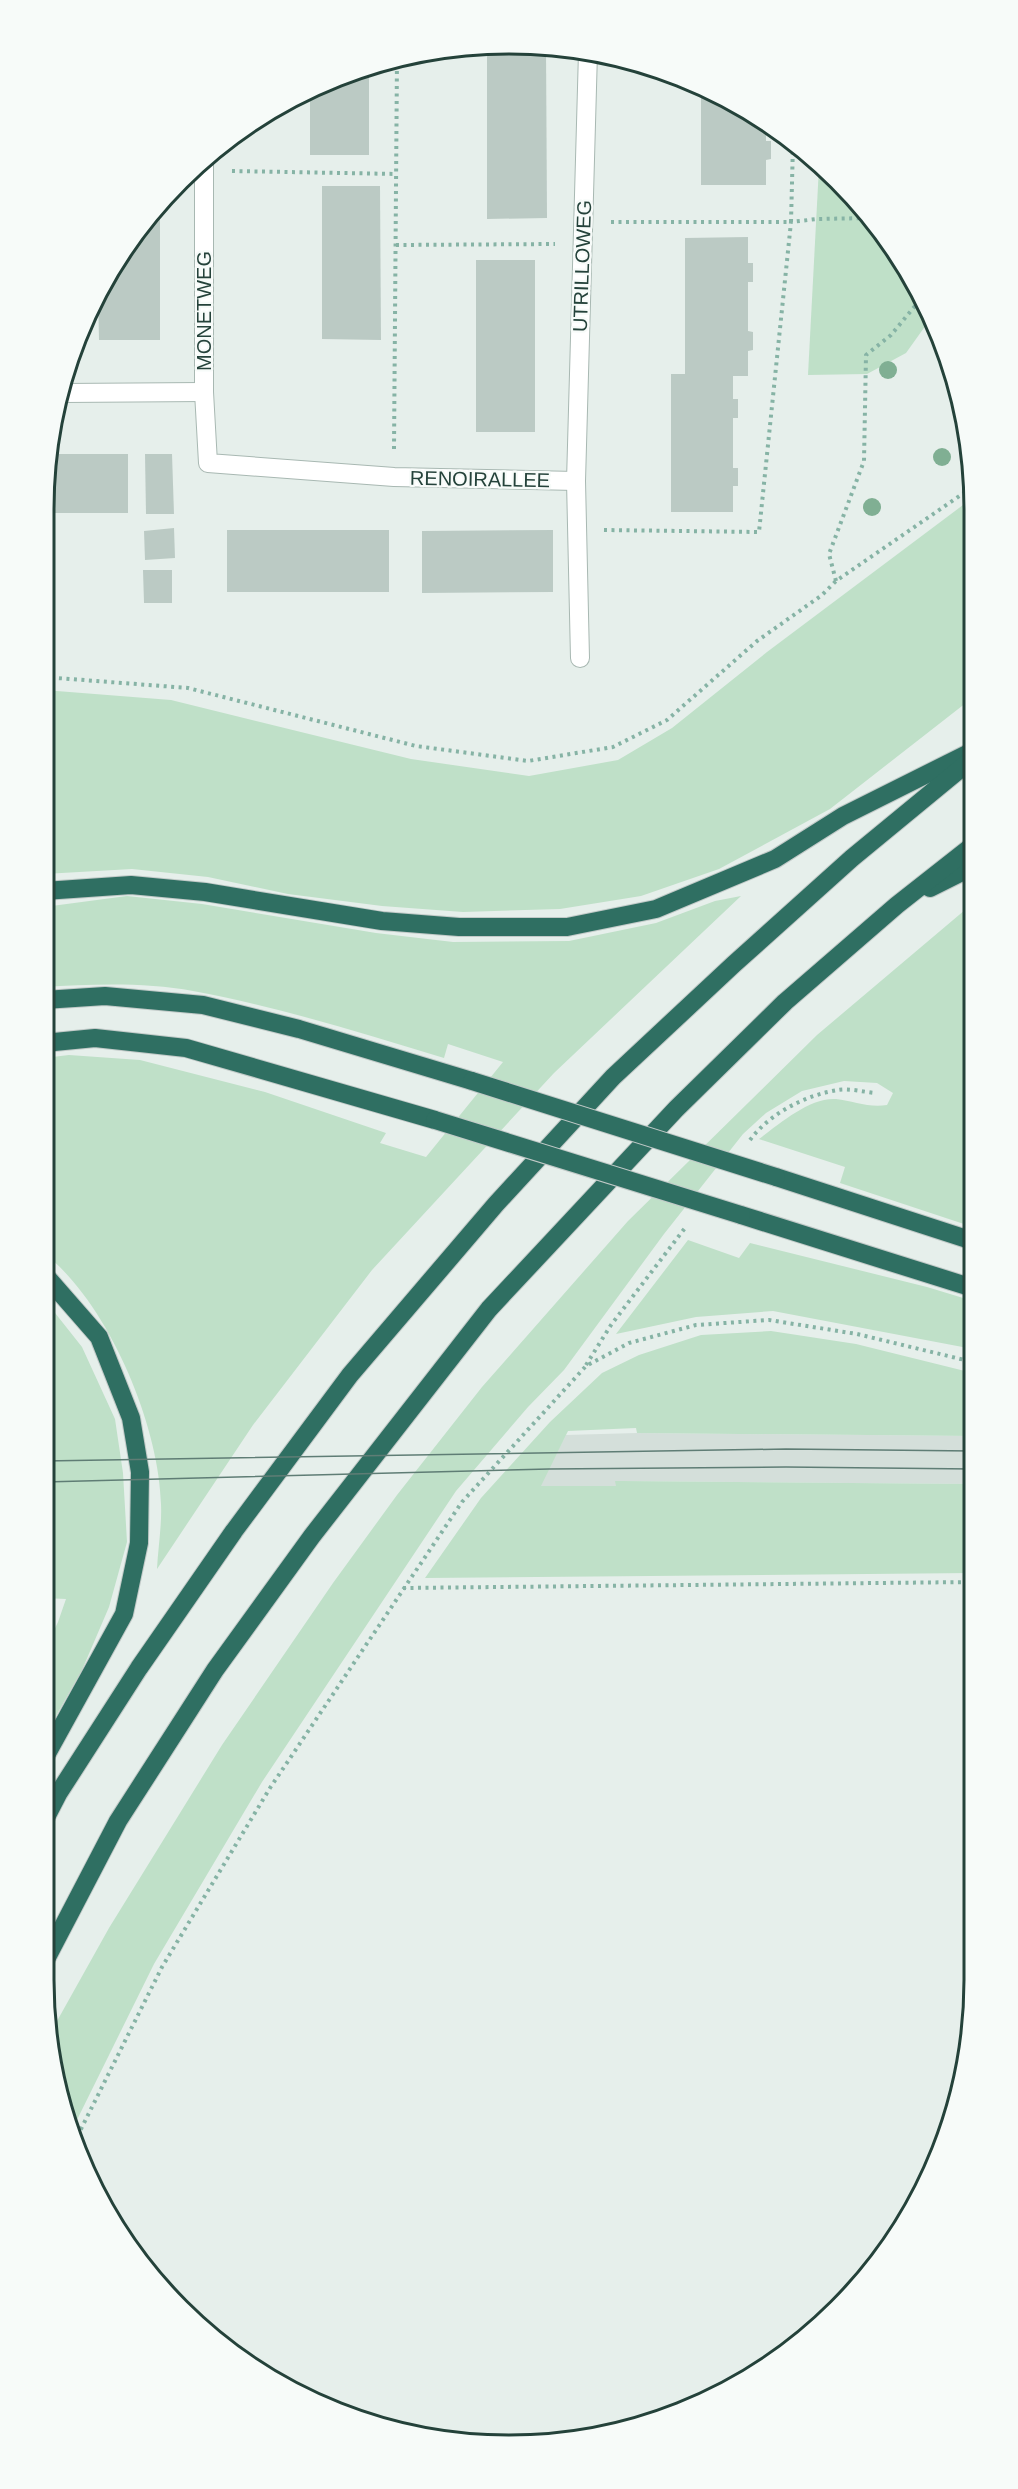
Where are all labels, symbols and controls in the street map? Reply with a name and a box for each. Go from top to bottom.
street label: UTRILLOWEG [569,200,595,332]
street label: MONETWEG [193,251,215,371]
street label: RENOIRALLEE [410,467,550,491]

